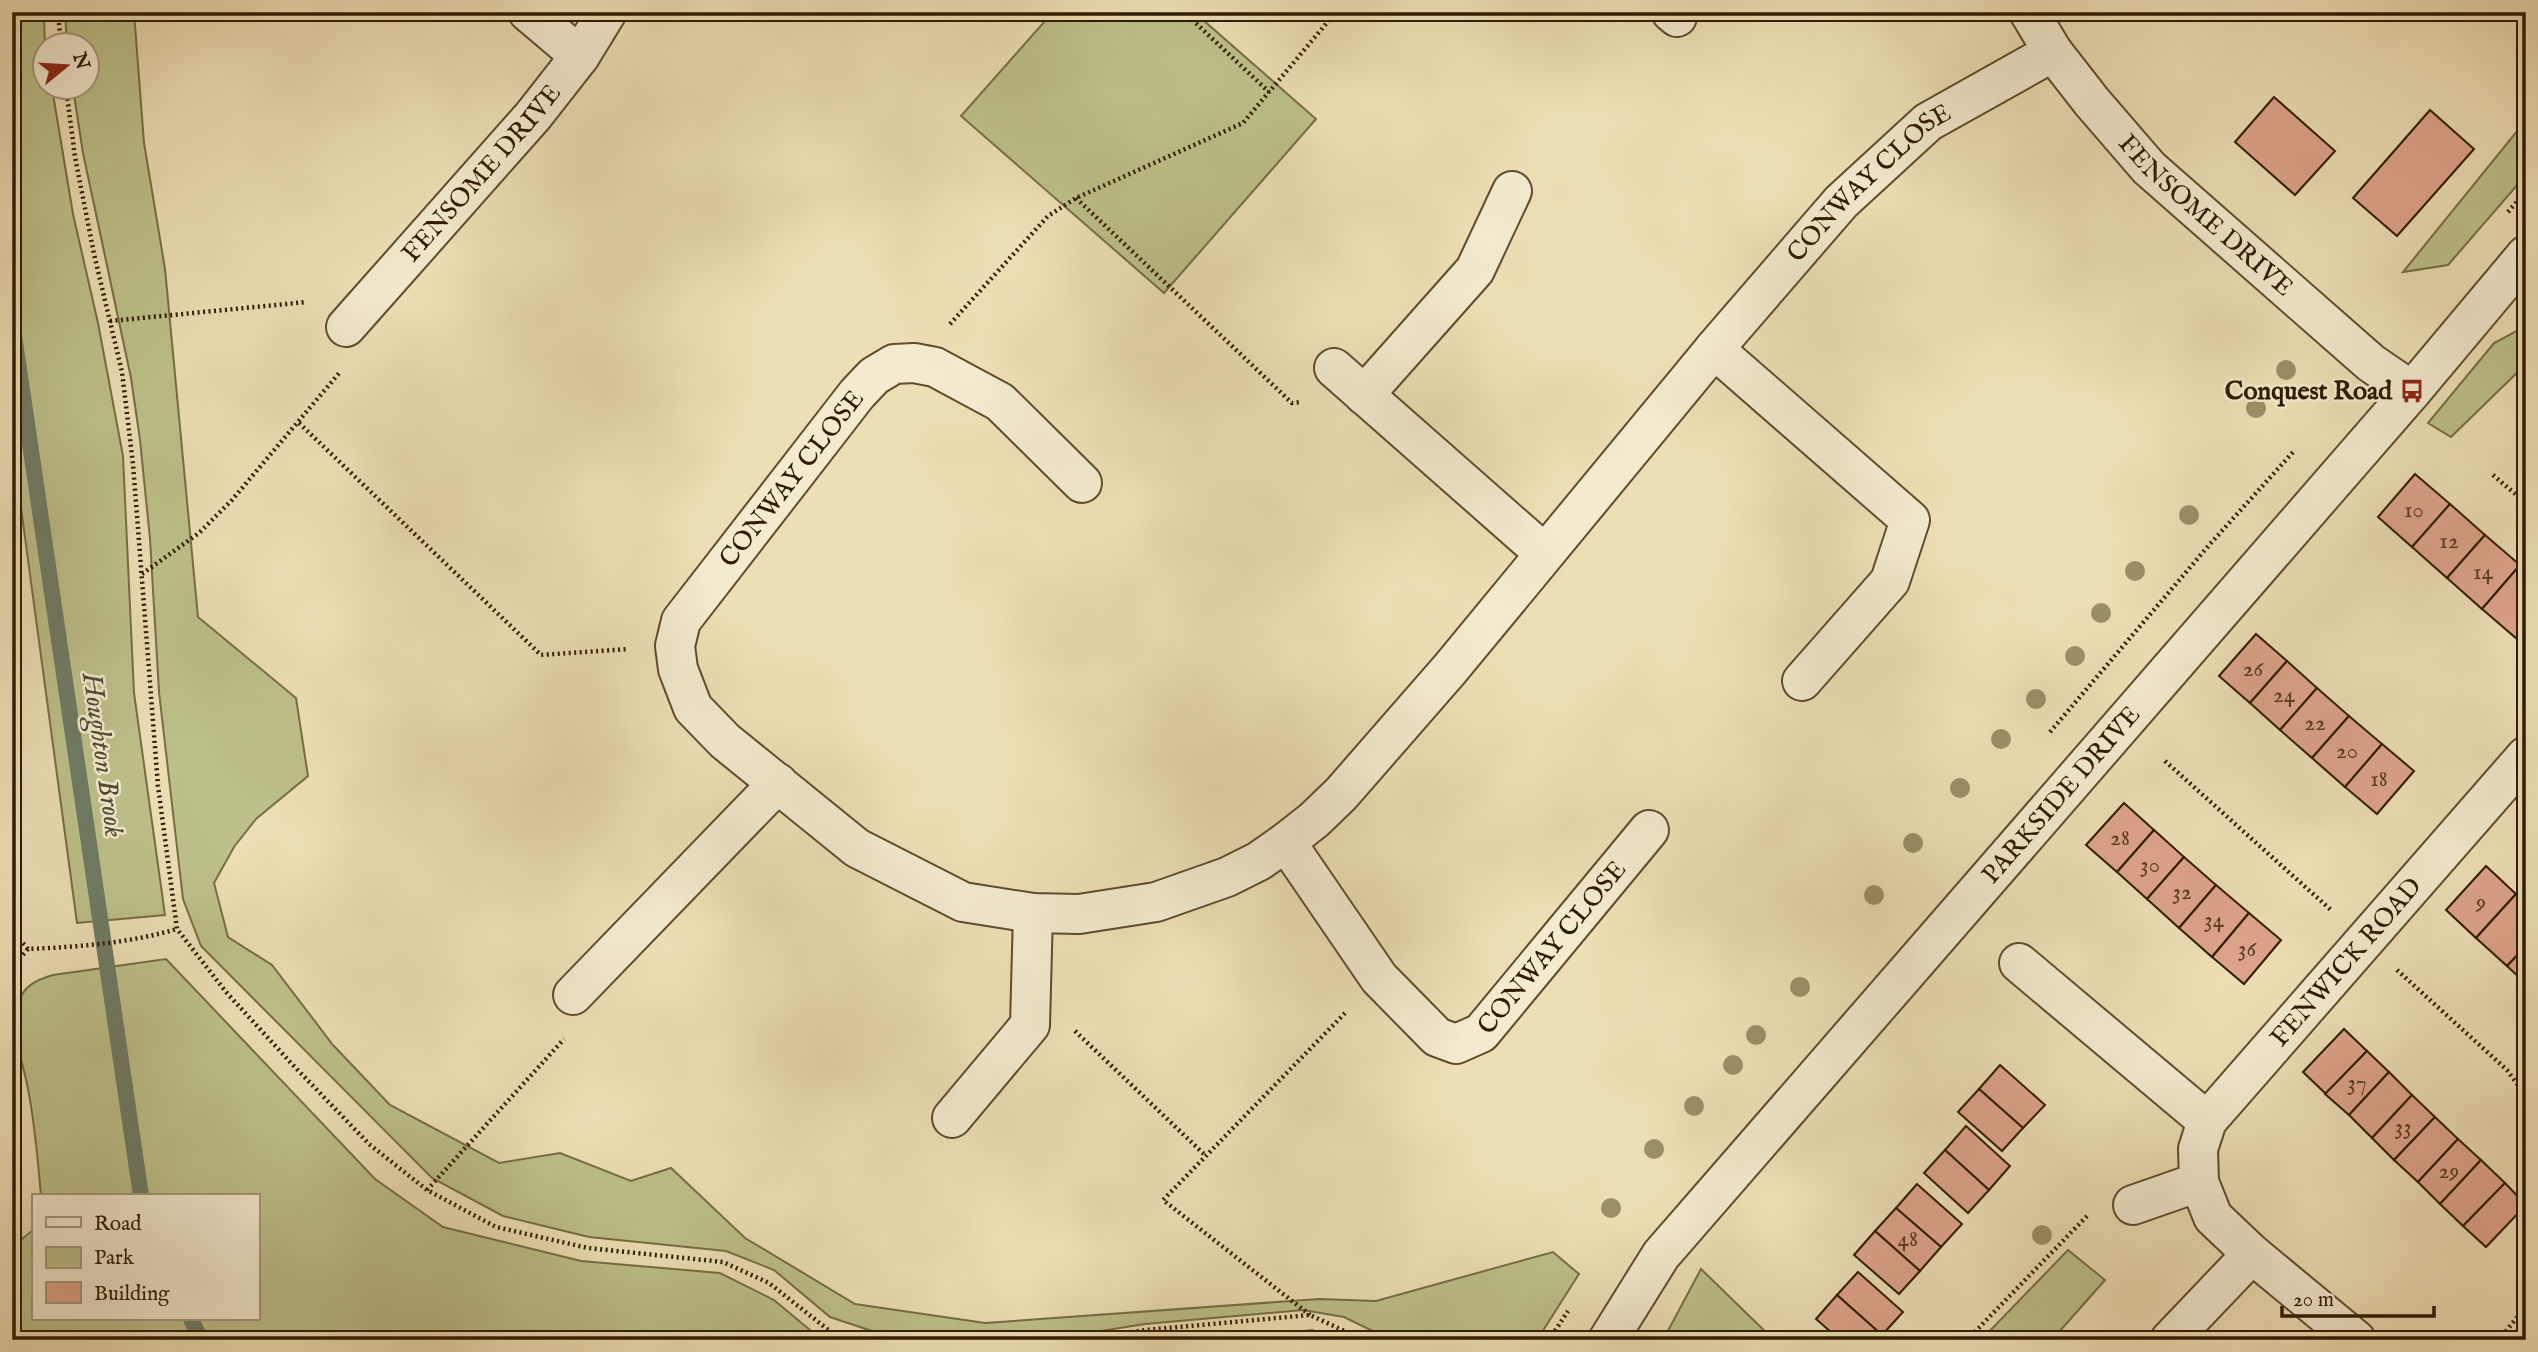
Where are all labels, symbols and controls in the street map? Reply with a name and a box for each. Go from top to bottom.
north arrow [32,32,102,102]
text: N [66,49,94,73]
street label: FENSOME DRIVE [395,77,568,269]
street label: CONWAY CLOSE [1780,96,1957,269]
street label: FENSOME DRIVE [2111,127,2300,304]
place label: Conquest Road [2225,375,2393,408]
bus stop icon: Conquest Road [2398,377,2426,405]
street label: CONWAY CLOSE [712,384,872,574]
house number: 10 [2404,496,2424,525]
house number: 12 [2439,527,2459,556]
house number: 14 [2473,558,2494,587]
house number: 26 [2243,655,2265,684]
water label: Houghton Brook [73,669,131,840]
house number: 24 [2273,681,2296,710]
street label: PARKSIDE DRIVE [1975,699,2148,891]
house number: 22 [2304,709,2326,738]
house number: 20 [2336,737,2358,766]
house number: 18 [2370,765,2388,794]
house number: 28 [2110,824,2130,853]
house number: 30 [2140,851,2160,880]
street label: CONWAY CLOSE [1470,854,1633,1041]
street label: FENWICK ROAD [2263,870,2429,1054]
house number: 32 [2172,878,2192,907]
house number: 9 [2475,888,2486,917]
house number: 34 [2204,906,2225,935]
house number: 36 [2238,935,2257,964]
house number: 37 [2347,1069,2367,1098]
house number: 33 [2394,1113,2412,1142]
house number: 29 [2439,1157,2459,1186]
legend [32,1194,259,1320]
text: Road [94,1211,142,1238]
house number: 48 [1898,1225,1918,1254]
text: Park [94,1245,135,1272]
scale bar [2282,1275,2435,1319]
text: Building [94,1281,170,1308]
text: 20 m [2293,1287,2334,1314]

